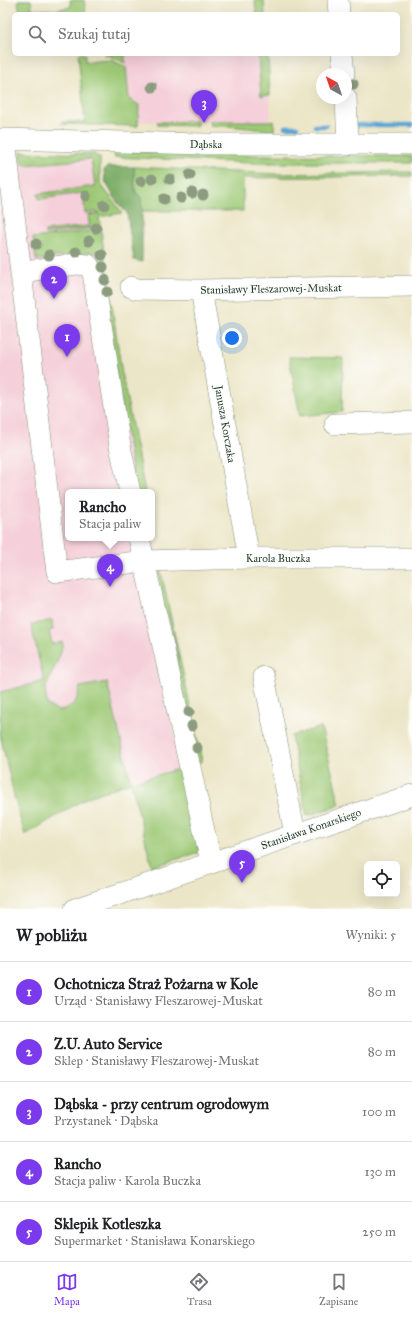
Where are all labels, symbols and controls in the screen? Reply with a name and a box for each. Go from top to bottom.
search box [12,12,400,56]
icon: search [26,23,48,45]
text: Szukaj tutaj [58,25,130,43]
north arrow [316,68,352,104]
pin: 3 [191,90,217,123]
street label: Dąbska [190,138,223,151]
pin: 2 [41,266,67,299]
street label: Stanisławy Fleszarowej-Muskat [200,281,342,297]
pin: 1 [54,324,80,357]
your location [222,328,242,348]
street label: Janusza Korczaka [211,383,238,464]
popup [65,489,155,541]
text: Rancho [79,498,126,516]
text: Stacja paliw [79,516,141,532]
street label: Karola Buczka [246,552,311,565]
pin: 4 [97,554,123,587]
street label: Stanisława Konarskiego [259,806,363,852]
pin: 5 [229,850,255,883]
map controls [364,861,400,897]
button: locate [364,861,400,897]
text: W pobliżu [16,925,87,946]
text: Wyniki: 5 [345,927,396,943]
text: Ochotnicza Straż Pożarna w Kole [54,975,258,993]
text: 1 [26,984,32,1000]
text: 80 m [368,984,396,1000]
text: Urząd · Stanisławy Fleszarowej-Muskat [54,993,263,1009]
text: Z.U. Auto Service [54,1035,162,1053]
text: 2 [26,1044,32,1060]
text: 80 m [368,1044,396,1060]
text: Sklep · Stanisławy Fleszarowej-Muskat [54,1053,259,1069]
text: Dąbska - przy centrum ogrodowym [54,1095,269,1113]
text: 3 [26,1104,32,1120]
text: 100 m [362,1104,396,1120]
text: Przystanek · Dąbska [54,1113,158,1129]
text: Rancho [54,1155,101,1173]
text: 4 [25,1164,33,1180]
text: 130 m [364,1164,396,1180]
text: Stacja paliw · Karola Buczka [54,1173,201,1189]
text: Sklepik Kotleszka [54,1215,161,1233]
text: 5 [26,1224,32,1240]
text: 250 m [362,1224,396,1240]
text: Supermarket · Stanisława Konarskiego [54,1233,255,1249]
tab: Mapa [54,1271,80,1308]
tab: Trasa [187,1271,212,1308]
tab: Zapisane [319,1271,358,1308]

